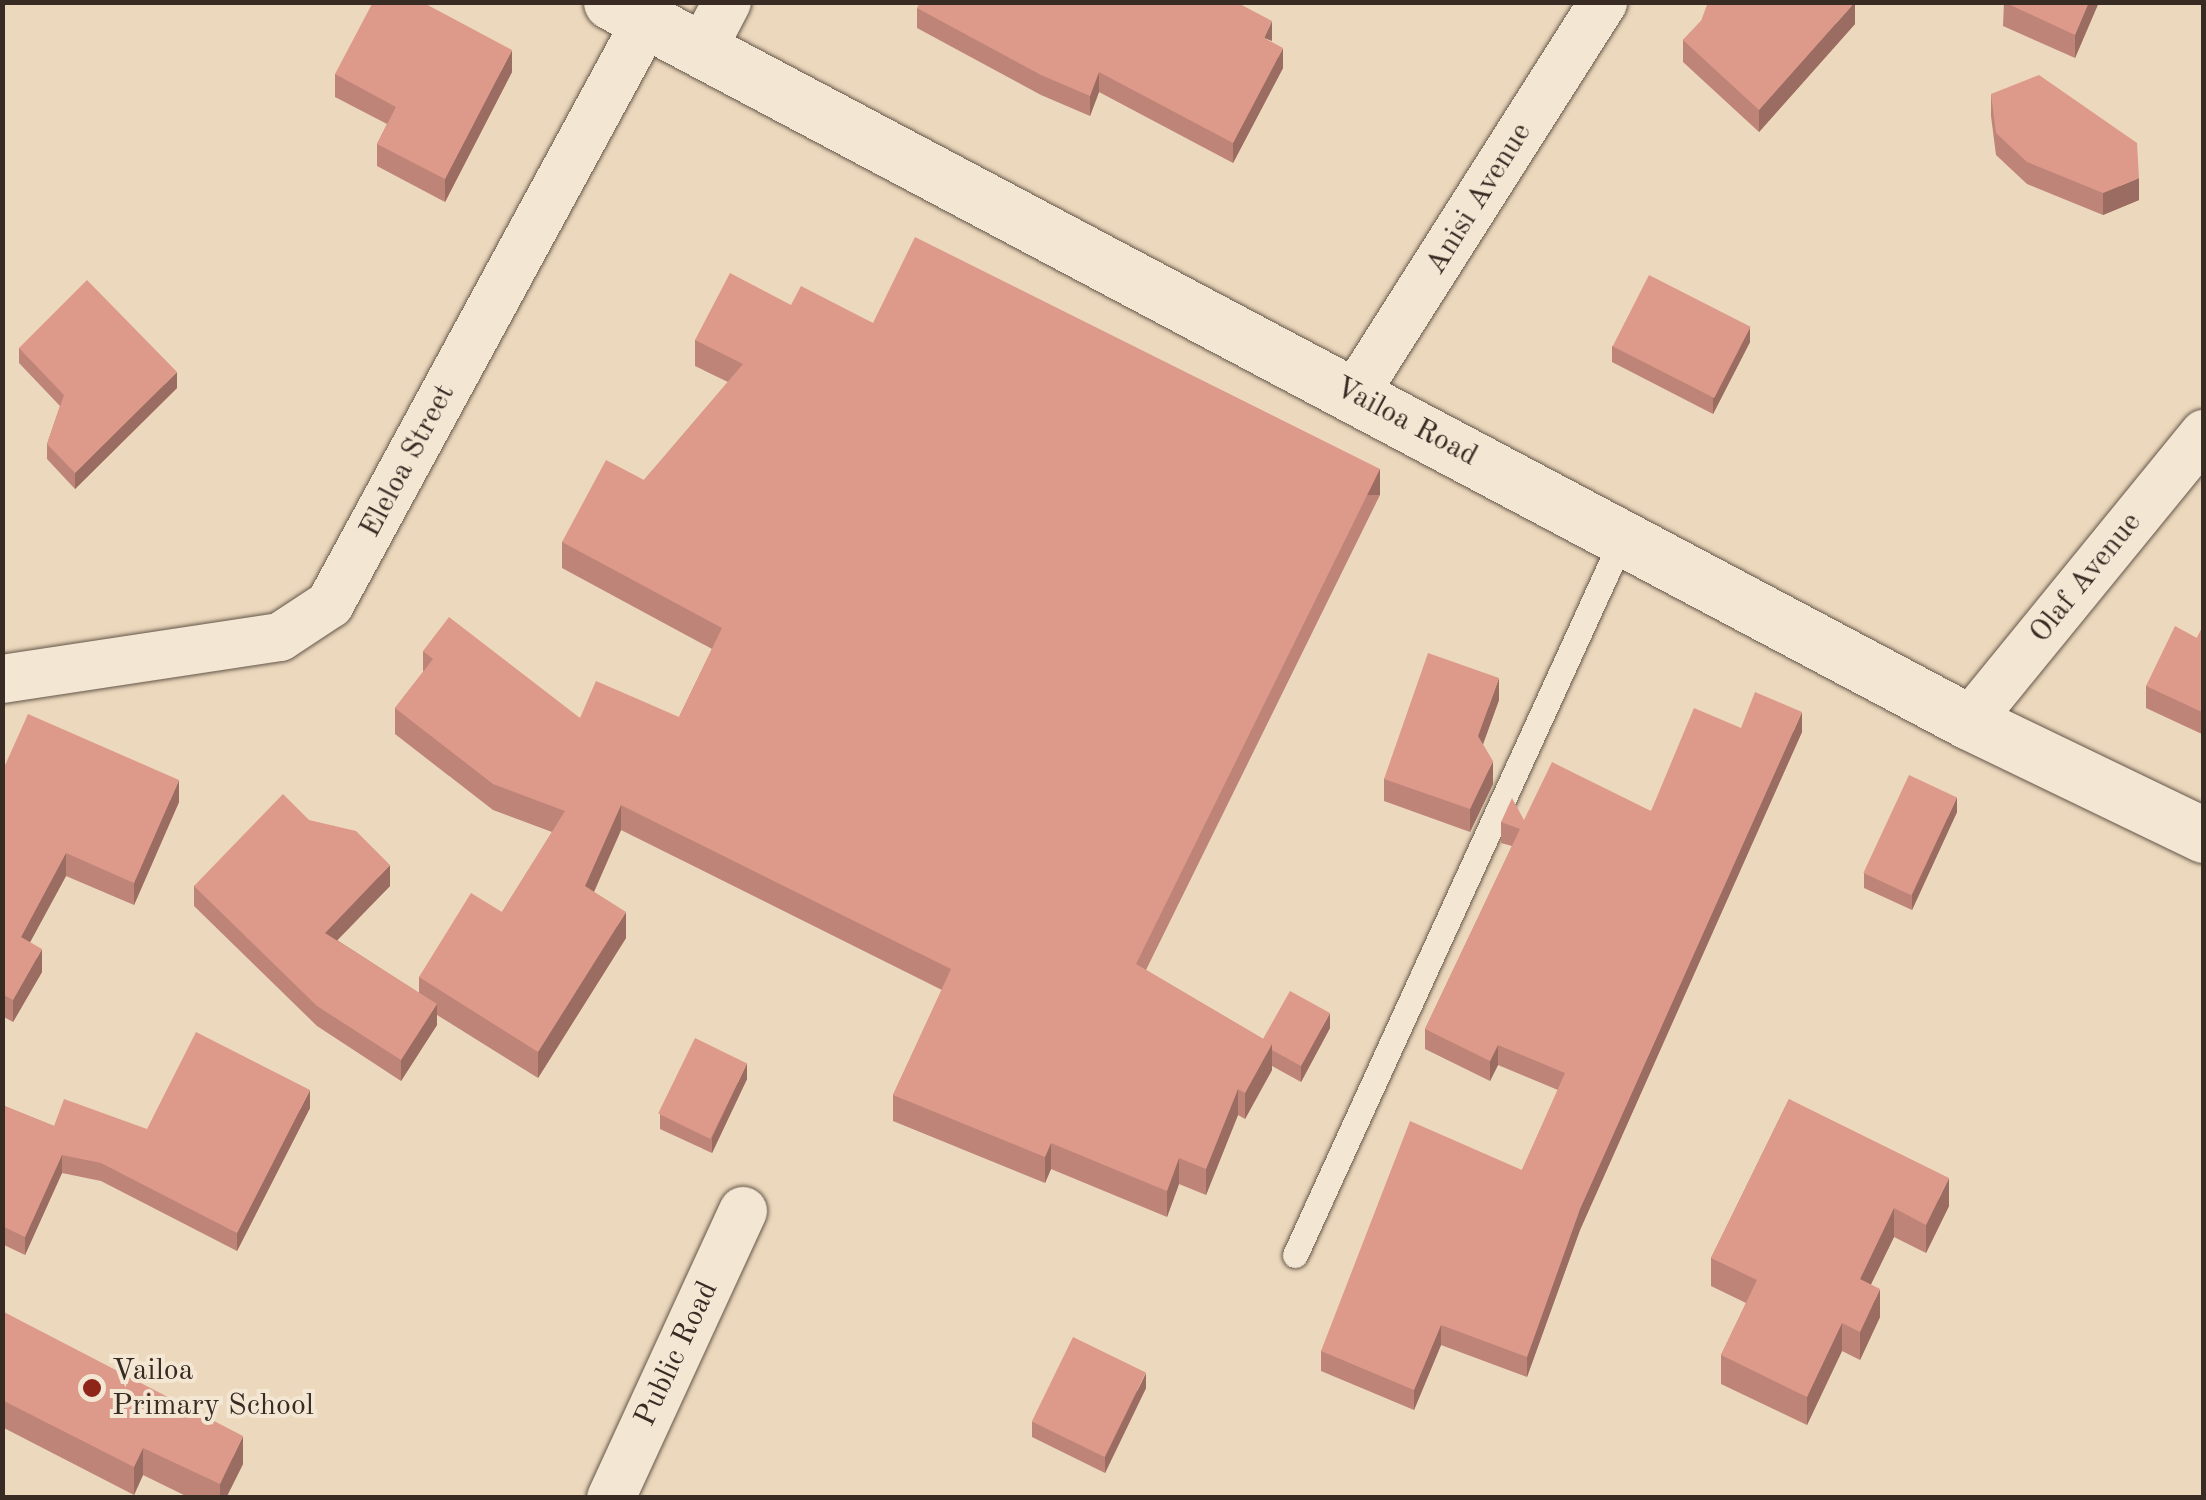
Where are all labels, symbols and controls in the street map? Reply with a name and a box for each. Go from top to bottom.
street label: Anisi Avenue [1418,117,1540,281]
street label: Vailoa Road [1328,369,1484,475]
street label: Eleloa Street [353,378,463,544]
street label: Olaf Avenue [2022,505,2150,651]
street label: Public Road [628,1276,726,1432]
place label: Vailoa Primary School [112,1353,314,1424]
marker: Vailoa Primary School [81,1377,103,1399]

